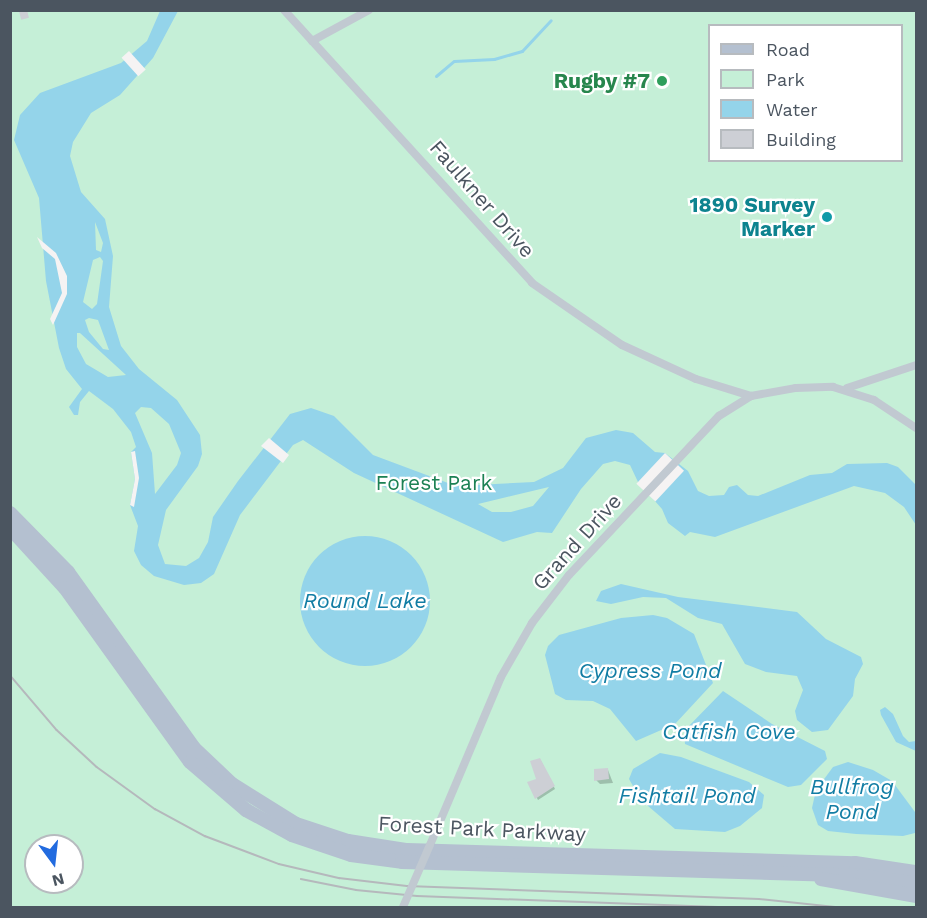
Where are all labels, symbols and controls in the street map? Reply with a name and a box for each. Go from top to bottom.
legend [708,24,903,162]
text: Road [766,39,810,60]
place label: Rugby #7 [553,68,650,94]
text: Park [766,69,805,90]
marker: Rugby #7 [655,74,669,88]
text: Water [766,99,818,120]
text: Building [766,129,836,150]
street label: Faulkner Drive [424,135,540,263]
place label: 1890 Survey Marker [690,192,815,242]
marker: 1890 Survey Marker [820,210,834,224]
park label: Forest Park [376,470,492,496]
street label: Grand Drive [527,489,627,595]
water label: Round Lake [303,588,427,614]
water label: Cypress Pond [578,658,722,684]
water label: Catfish Cove [662,719,796,745]
water label: Bullfrog Pond [810,773,894,824]
water label: Fishtail Pond [618,783,756,809]
street label: Forest Park Parkway [377,811,587,847]
north arrow [24,834,84,894]
text: N [50,869,66,891]

